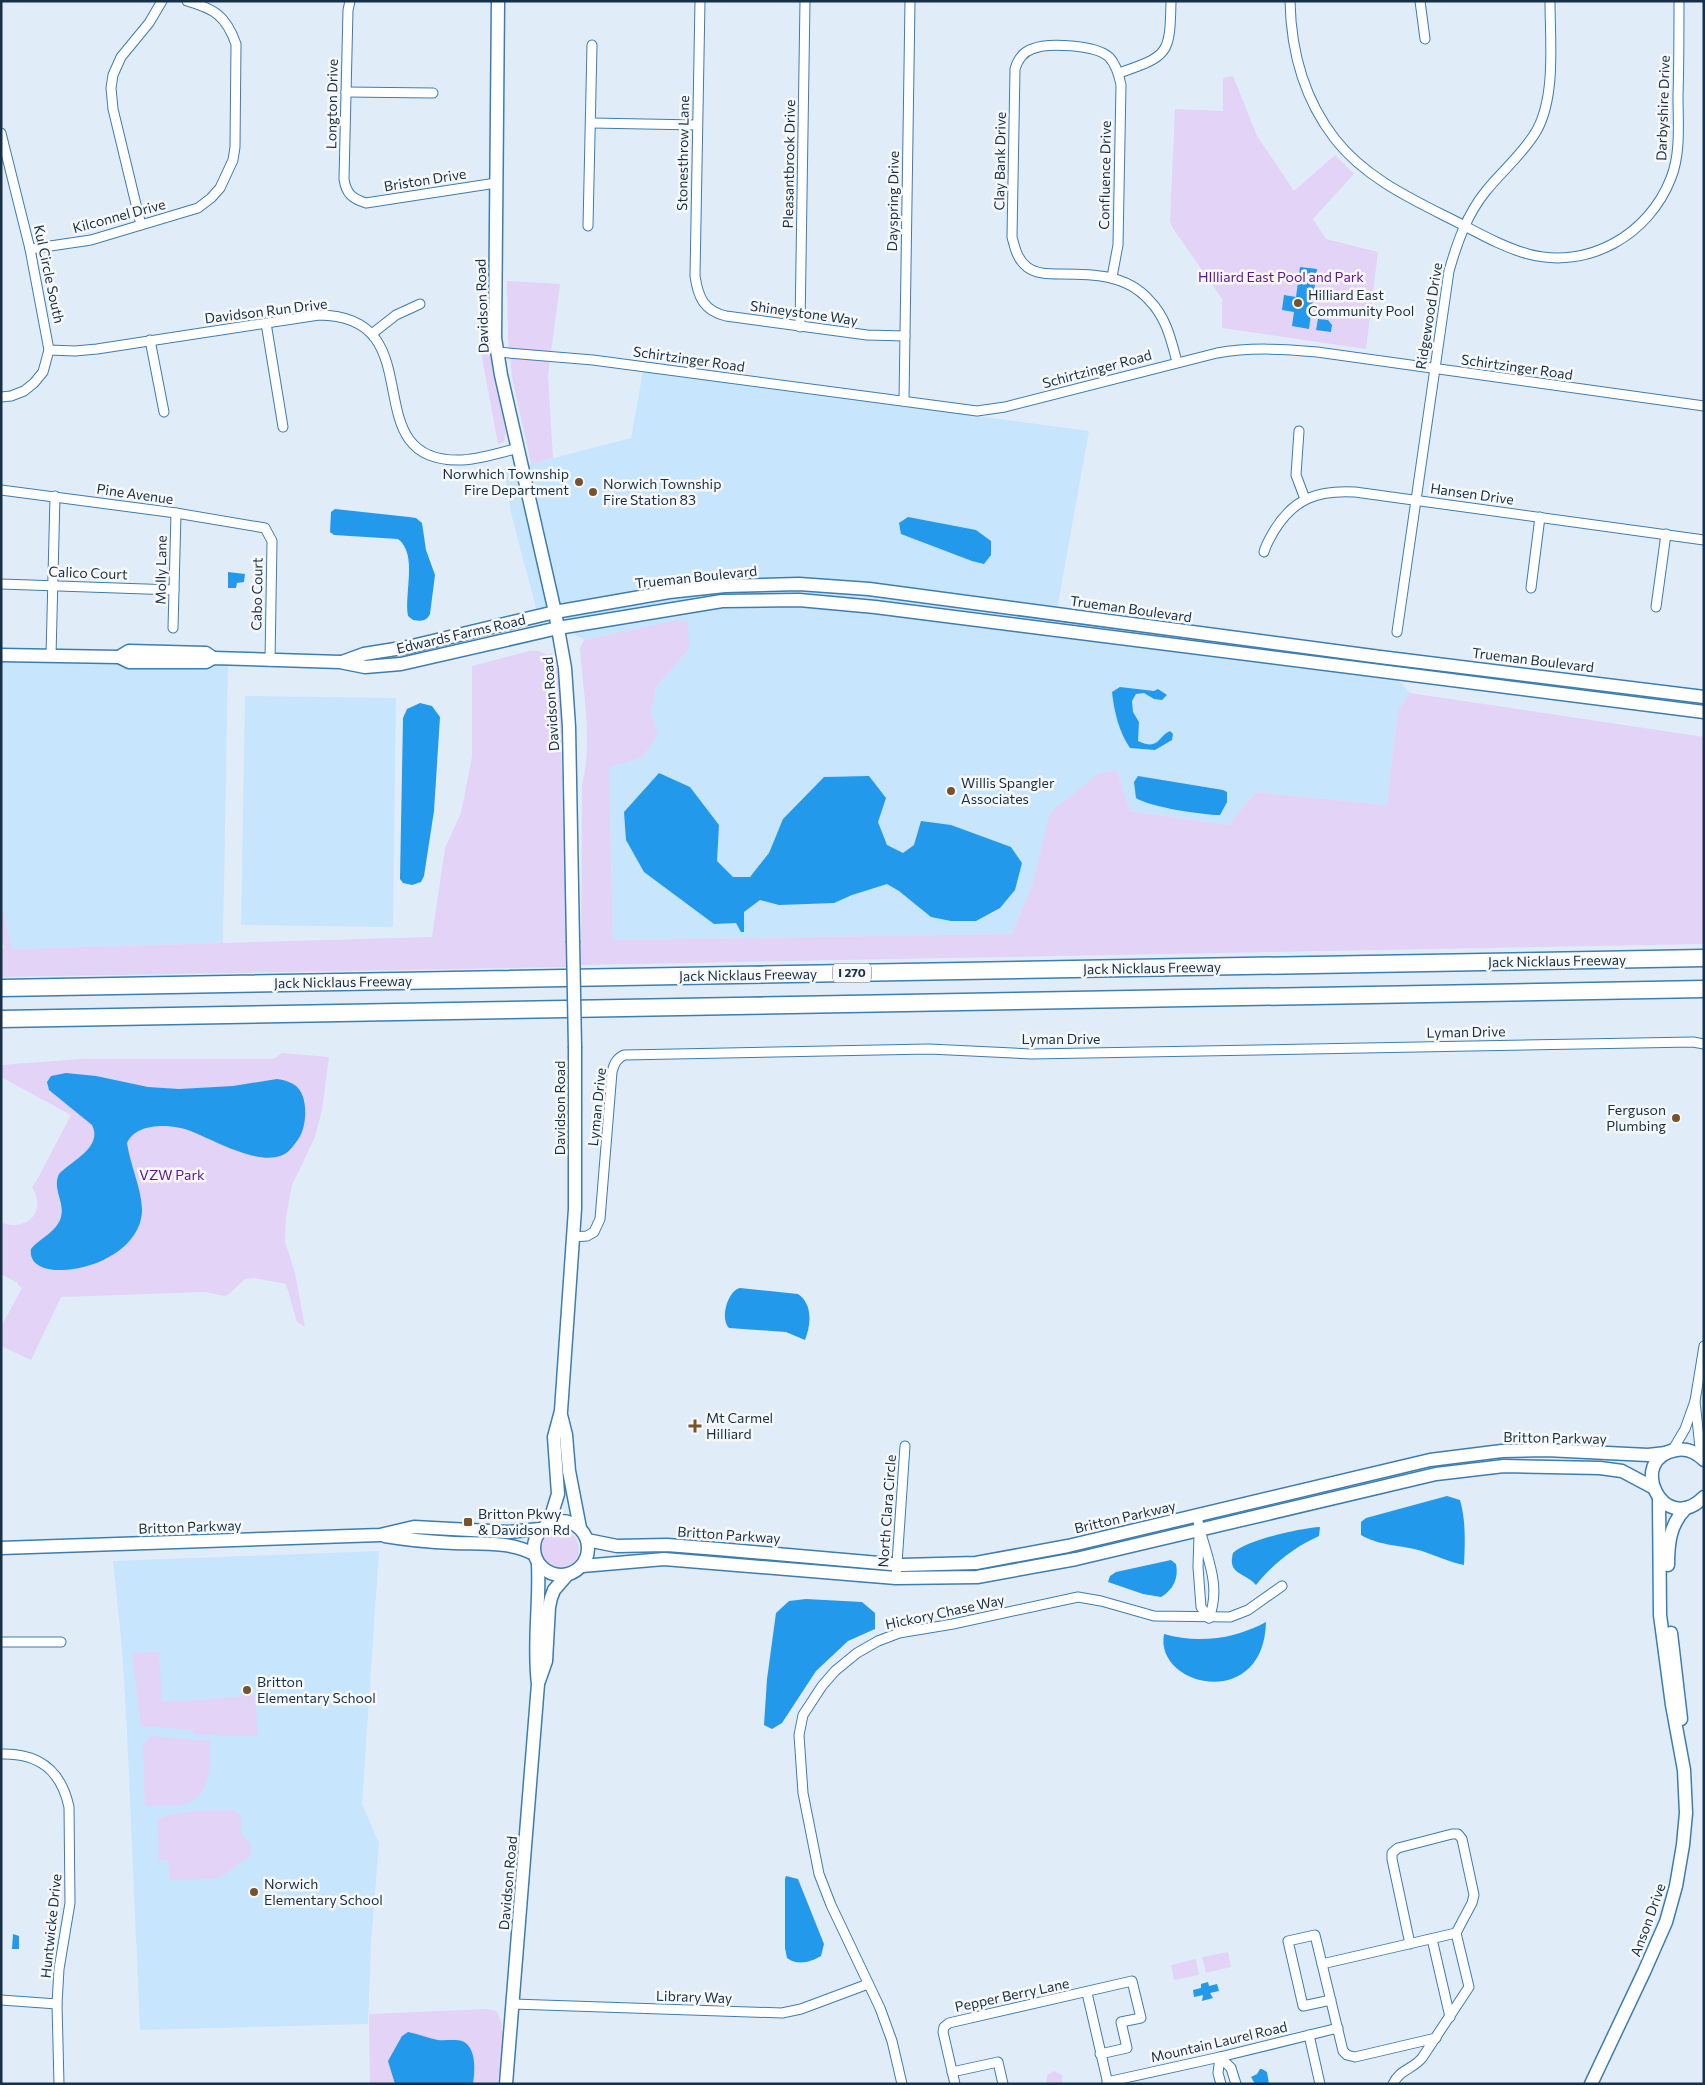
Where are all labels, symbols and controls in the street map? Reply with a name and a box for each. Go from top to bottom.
street label: Darbyshire Drive [1652,55,1673,161]
street label: Longton Drive [322,59,341,149]
street label: Stonesthrow Lane [673,95,692,211]
street label: Pleasantbrook Drive [779,99,798,229]
street label: Clay Bank Drive [990,111,1009,210]
street label: Confluence Drive [1095,120,1114,230]
street label: Dayspring Drive [883,151,902,251]
street label: Briston Drive [383,165,467,194]
street label: Kilconnel Drive [71,195,167,236]
street label: Kul Circle South [31,223,68,325]
street label: Davidson Road [471,259,492,354]
street label: Ridgewood Drive [1412,261,1445,371]
park label: HIlliard East Pool and Park [1198,268,1364,285]
place label: Hilliard East Community Pool [1308,286,1414,319]
street label: Davidson Run Drive [204,295,328,326]
street label: Shineystone Way [749,297,859,328]
marker: Hilliard East Community Pool [1292,297,1304,309]
street label: Schirtzinger Road [632,342,746,375]
street label: Schirtzinger Road [1040,346,1153,391]
street label: Schirtzinger Road [1460,350,1574,383]
place label: Norwhich Township Fire Department [443,465,569,498]
place label: Norwich Township Fire Station 83 [603,475,721,508]
marker: Norwhich Township Fire Department [573,476,585,488]
street label: Hansen Drive [1429,479,1515,508]
street label: Pine Avenue [96,480,174,507]
marker: Norwich Township Fire Station 83 [587,486,599,498]
street label: Molly Lane [151,535,170,605]
street label: Cabo Court [247,557,266,631]
street label: Trueman Boulevard [634,562,758,591]
street label: Calico Court [48,563,128,582]
street label: Trueman Boulevard [1069,592,1193,625]
street label: Edwards Farms Road [395,610,527,657]
street label: Trueman Boulevard [1471,644,1595,675]
street label: Davidson Road [539,656,562,752]
place label: Willis Spangler Associates [961,774,1055,807]
marker: Willis Spangler Associates [945,785,957,797]
street label: Jack Nicklaus Freeway [1488,951,1626,970]
street label: Jack Nicklaus Freeway [1083,958,1221,977]
road number: I 270 [833,964,871,982]
street label: Jack Nicklaus Freeway [679,965,817,984]
street label: Jack Nicklaus Freeway [274,972,412,991]
street label: Lyman Drive [1426,1022,1506,1041]
street label: Lyman Drive [1022,1030,1100,1047]
street label: Davidson Road [551,1061,568,1155]
street label: Lyman Drive [584,1067,609,1147]
place label: Ferguson Plumbing [1606,1101,1666,1134]
marker: Ferguson Plumbing [1670,1112,1682,1124]
park label: VZW Park [139,1166,205,1183]
place label: Mt Carmel Hilliard [706,1409,773,1442]
marker: Mt Carmel Hilliard [688,1419,702,1433]
street label: Britton Parkway [1503,1428,1607,1447]
street label: North Clara Circle [874,1454,899,1568]
street label: Britton Parkway [1073,1497,1177,1536]
place label: Britton Pkwy & Davidson Rd [478,1505,570,1538]
street label: Britton Parkway [138,1516,242,1537]
marker: Britton Pkwy & Davidson Rd [462,1516,474,1528]
street label: Britton Parkway [677,1522,781,1547]
street label: Hickory Chase Way [884,1591,1006,1632]
place label: Britton Elementary School [257,1673,376,1706]
marker: Britton Elementary School [241,1684,253,1696]
street label: Davidson Road [495,1835,520,1931]
street label: Huntwicke Drive [37,1873,64,1979]
place label: Norwich Elementary School [264,1875,383,1908]
street label: Anson Drive [1626,1881,1669,1959]
marker: Norwich Elementary School [248,1886,260,1898]
street label: Pepper Berry Lane [953,1974,1071,2015]
street label: Library Way [656,1987,732,2006]
street label: Mountain Laurel Road [1149,2018,1289,2066]

